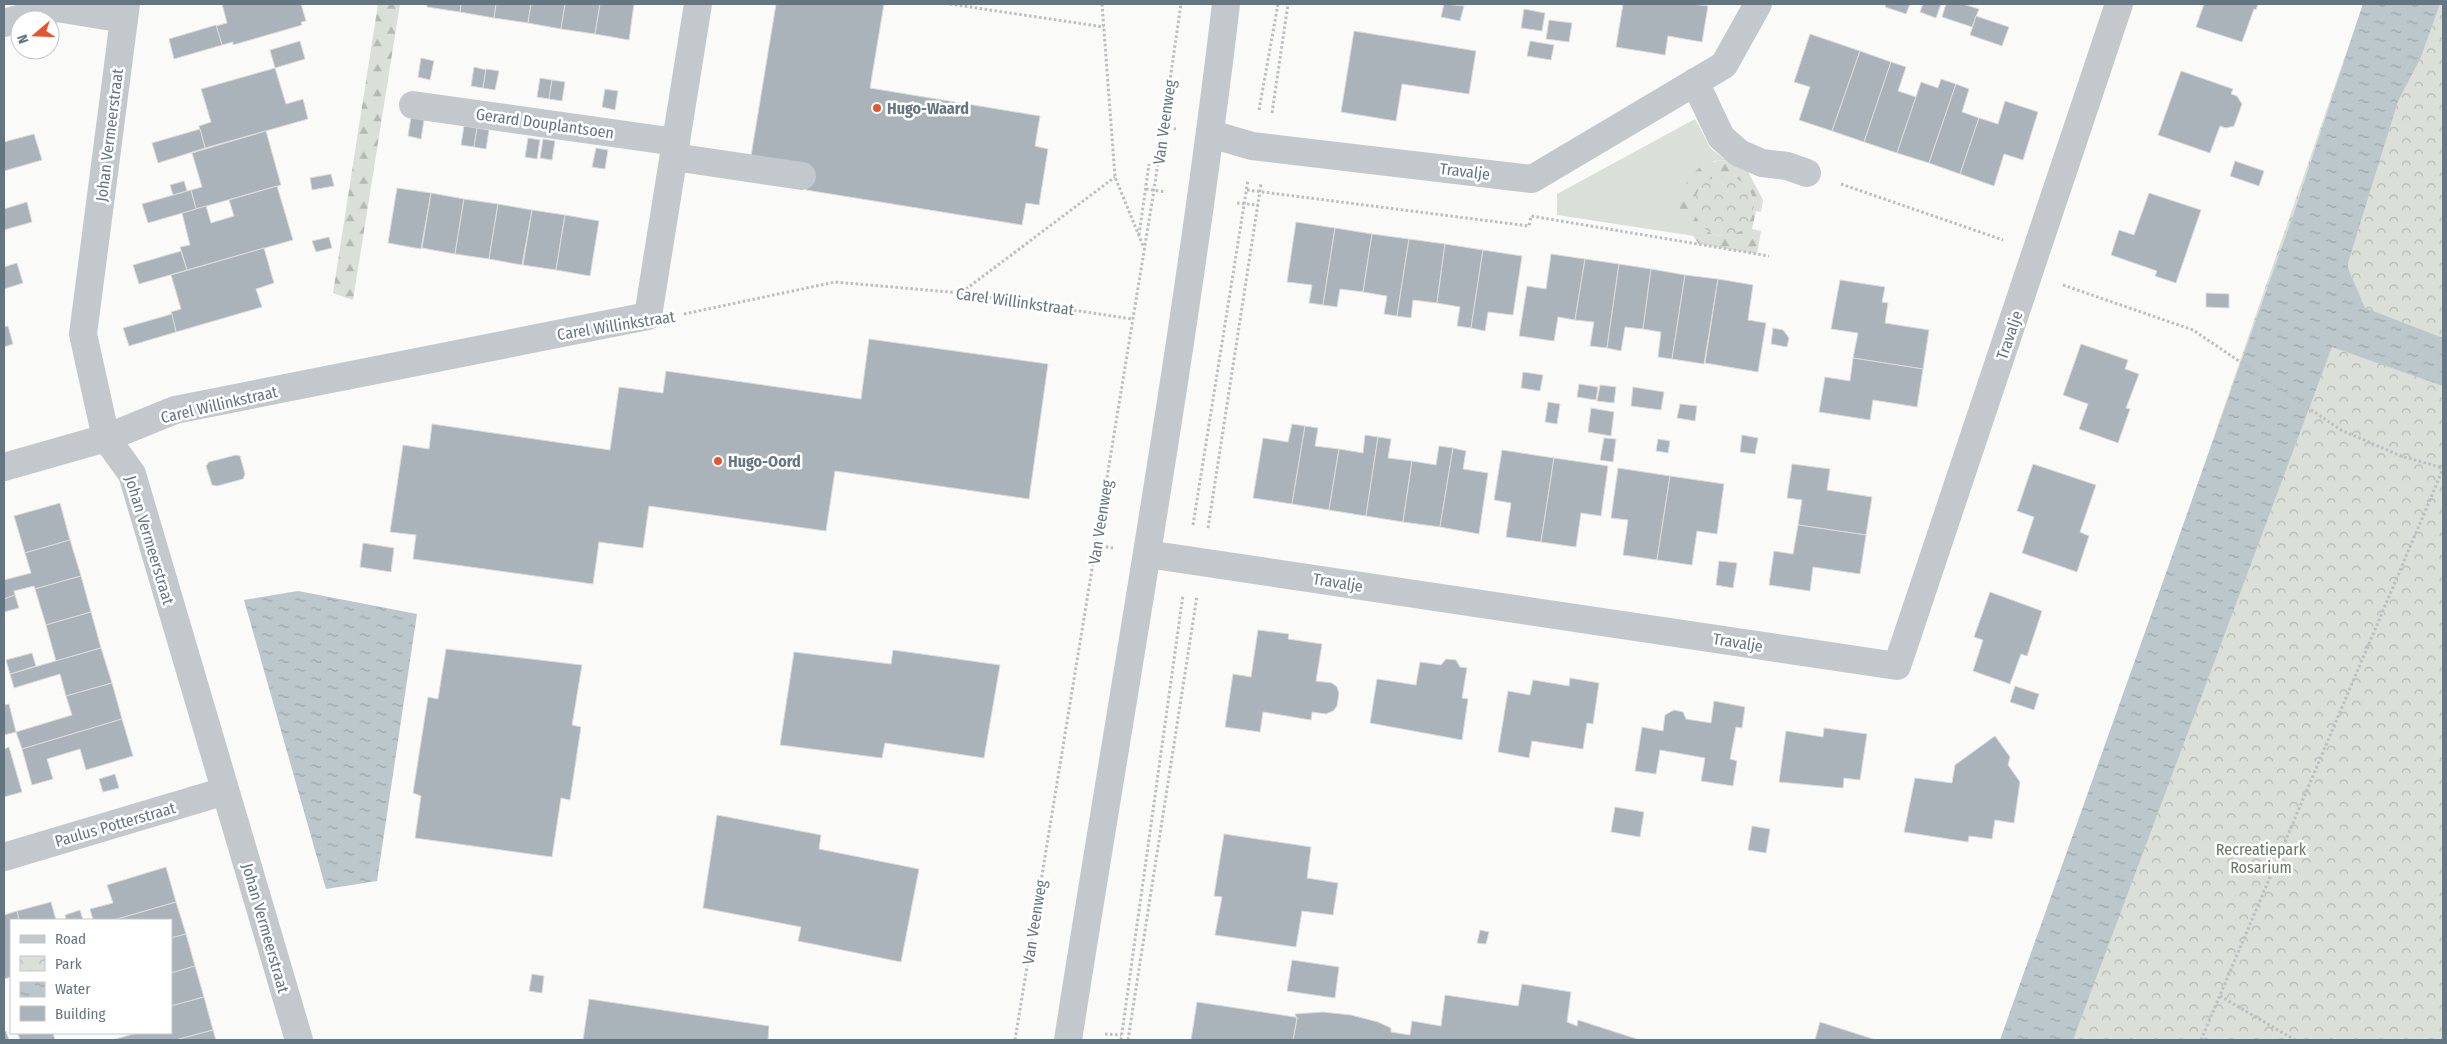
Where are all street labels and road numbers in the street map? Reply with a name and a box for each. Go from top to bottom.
street label: Johan Vermeerstraat [92,67,127,203]
street label: Van Veenweg [1149,78,1180,166]
street label: Gerard Douplantsoen [475,104,615,143]
street label: Travalje [1439,159,1491,184]
street label: Carel Willinkstraat [955,284,1076,319]
street label: Carel Willinkstraat [556,307,677,344]
street label: Travalje [1992,308,2027,362]
street label: Carel Willinkstraat [159,382,280,427]
street label: Johan Vermeerstraat [121,473,178,608]
street label: Van Veenweg [1084,478,1117,566]
street label: Travalje [1312,569,1364,596]
street label: Travalje [1712,629,1764,656]
street label: Paulus Potterstraat [53,798,178,851]
street label: Johan Vermeerstraat [238,861,293,996]
street label: Van Veenweg [1018,878,1051,966]

